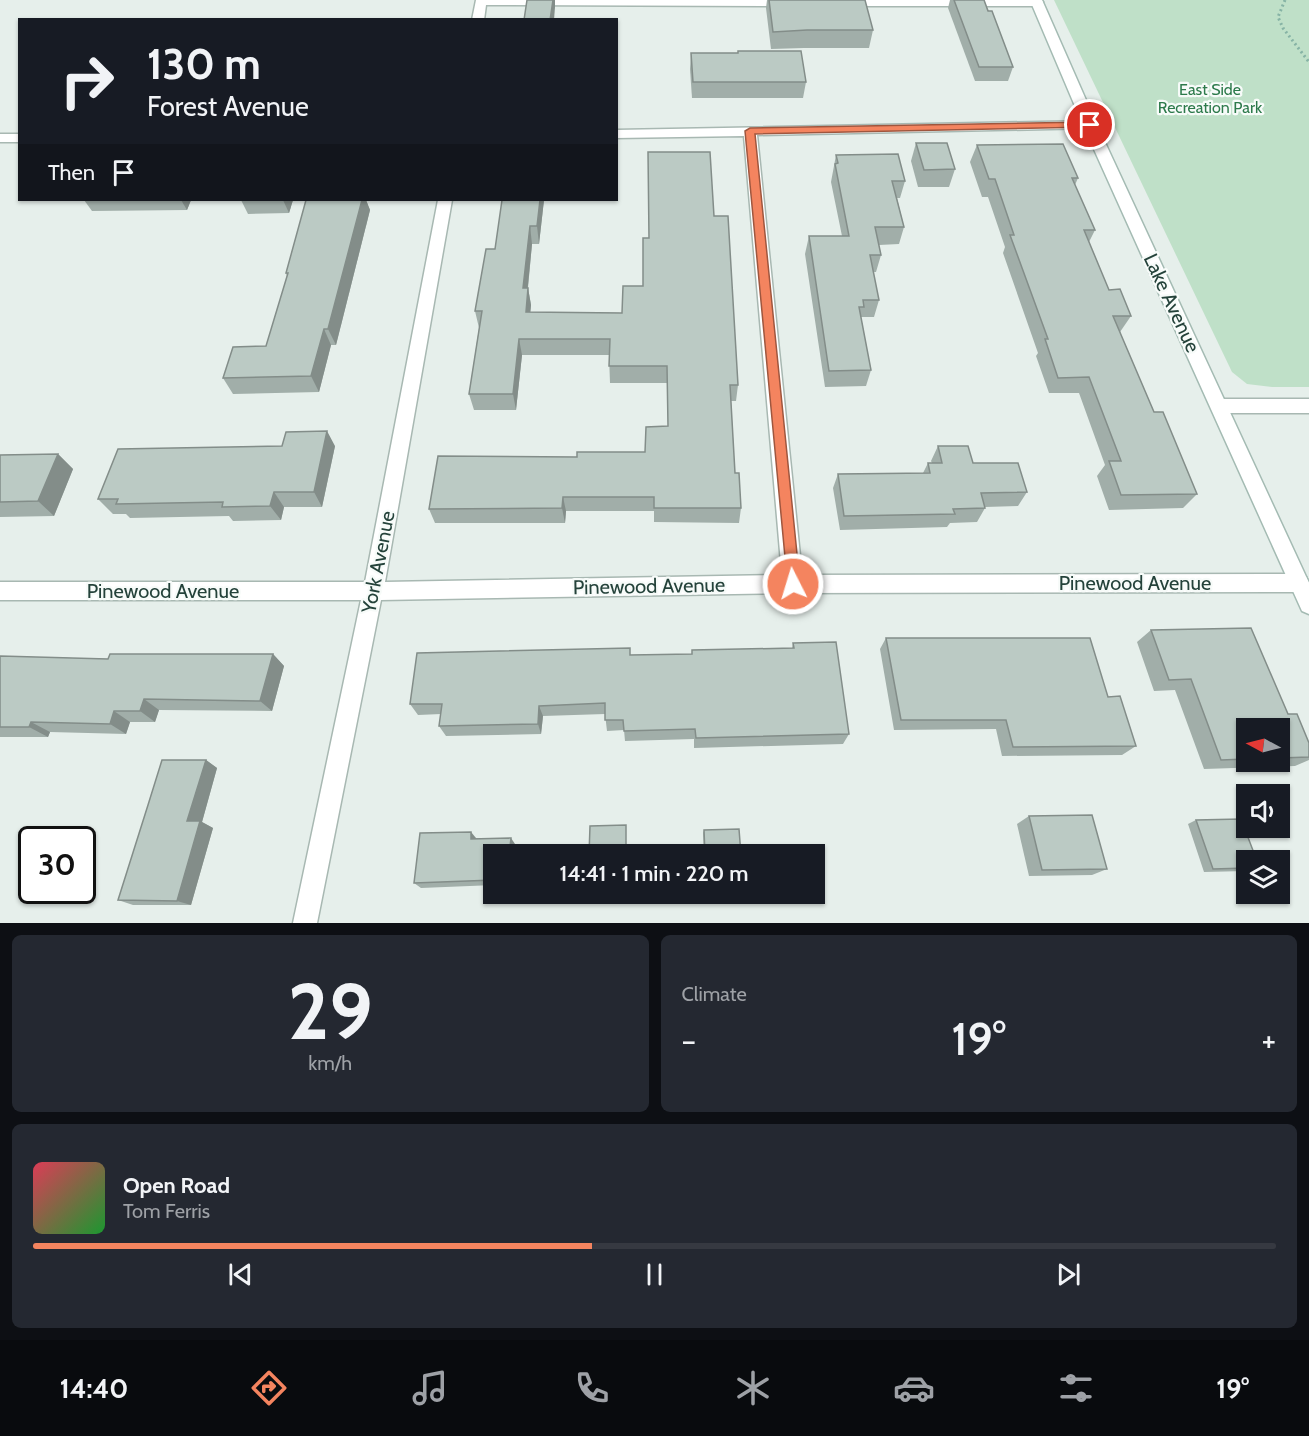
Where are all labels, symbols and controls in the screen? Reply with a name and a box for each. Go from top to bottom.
text: 130 m [147,38,261,90]
icon: right [48,42,126,120]
park label: East Side Recreation Park [1158,80,1263,117]
text: Forest Avenue [147,90,309,123]
pin [1064,99,1115,150]
icon: arrive [1073,108,1106,141]
icon: arrive [107,156,140,189]
text: Then [48,159,95,186]
street label: Lake Avenue [1139,250,1205,356]
street label: York Avenue [356,509,400,616]
position arrow [761,552,825,616]
street label: Pinewood Avenue [1059,571,1211,595]
street label: Pinewood Avenue [573,573,725,599]
street label: Pinewood Avenue [87,579,239,603]
north arrow [1236,718,1290,772]
map controls [1236,718,1290,904]
button: sound [1236,784,1290,838]
speed limit sign: 30 [18,826,96,904]
button: layers [1236,850,1290,904]
text: 14:41 · 1 min · 220 m [560,860,748,887]
text: 29 [288,964,373,1059]
text: Climate [682,982,747,1006]
text: 19° [952,1012,1006,1066]
text: − [682,1020,696,1060]
text: + [1261,1020,1276,1060]
text: km/h [308,1051,352,1075]
text: Open Road [123,1172,230,1199]
text: Tom Ferris [123,1199,210,1223]
icon: previous [224,1258,257,1291]
icon: pause [638,1258,671,1291]
icon: next [1052,1258,1085,1291]
icon: directions [248,1367,290,1409]
icon: music [409,1367,451,1409]
icon: phone [571,1367,613,1409]
icon: climate [732,1367,774,1409]
icon: car [893,1367,935,1409]
icon: filters [1055,1367,1097,1409]
text: 14:40 [60,1372,128,1405]
text: 19° [1216,1372,1249,1405]

